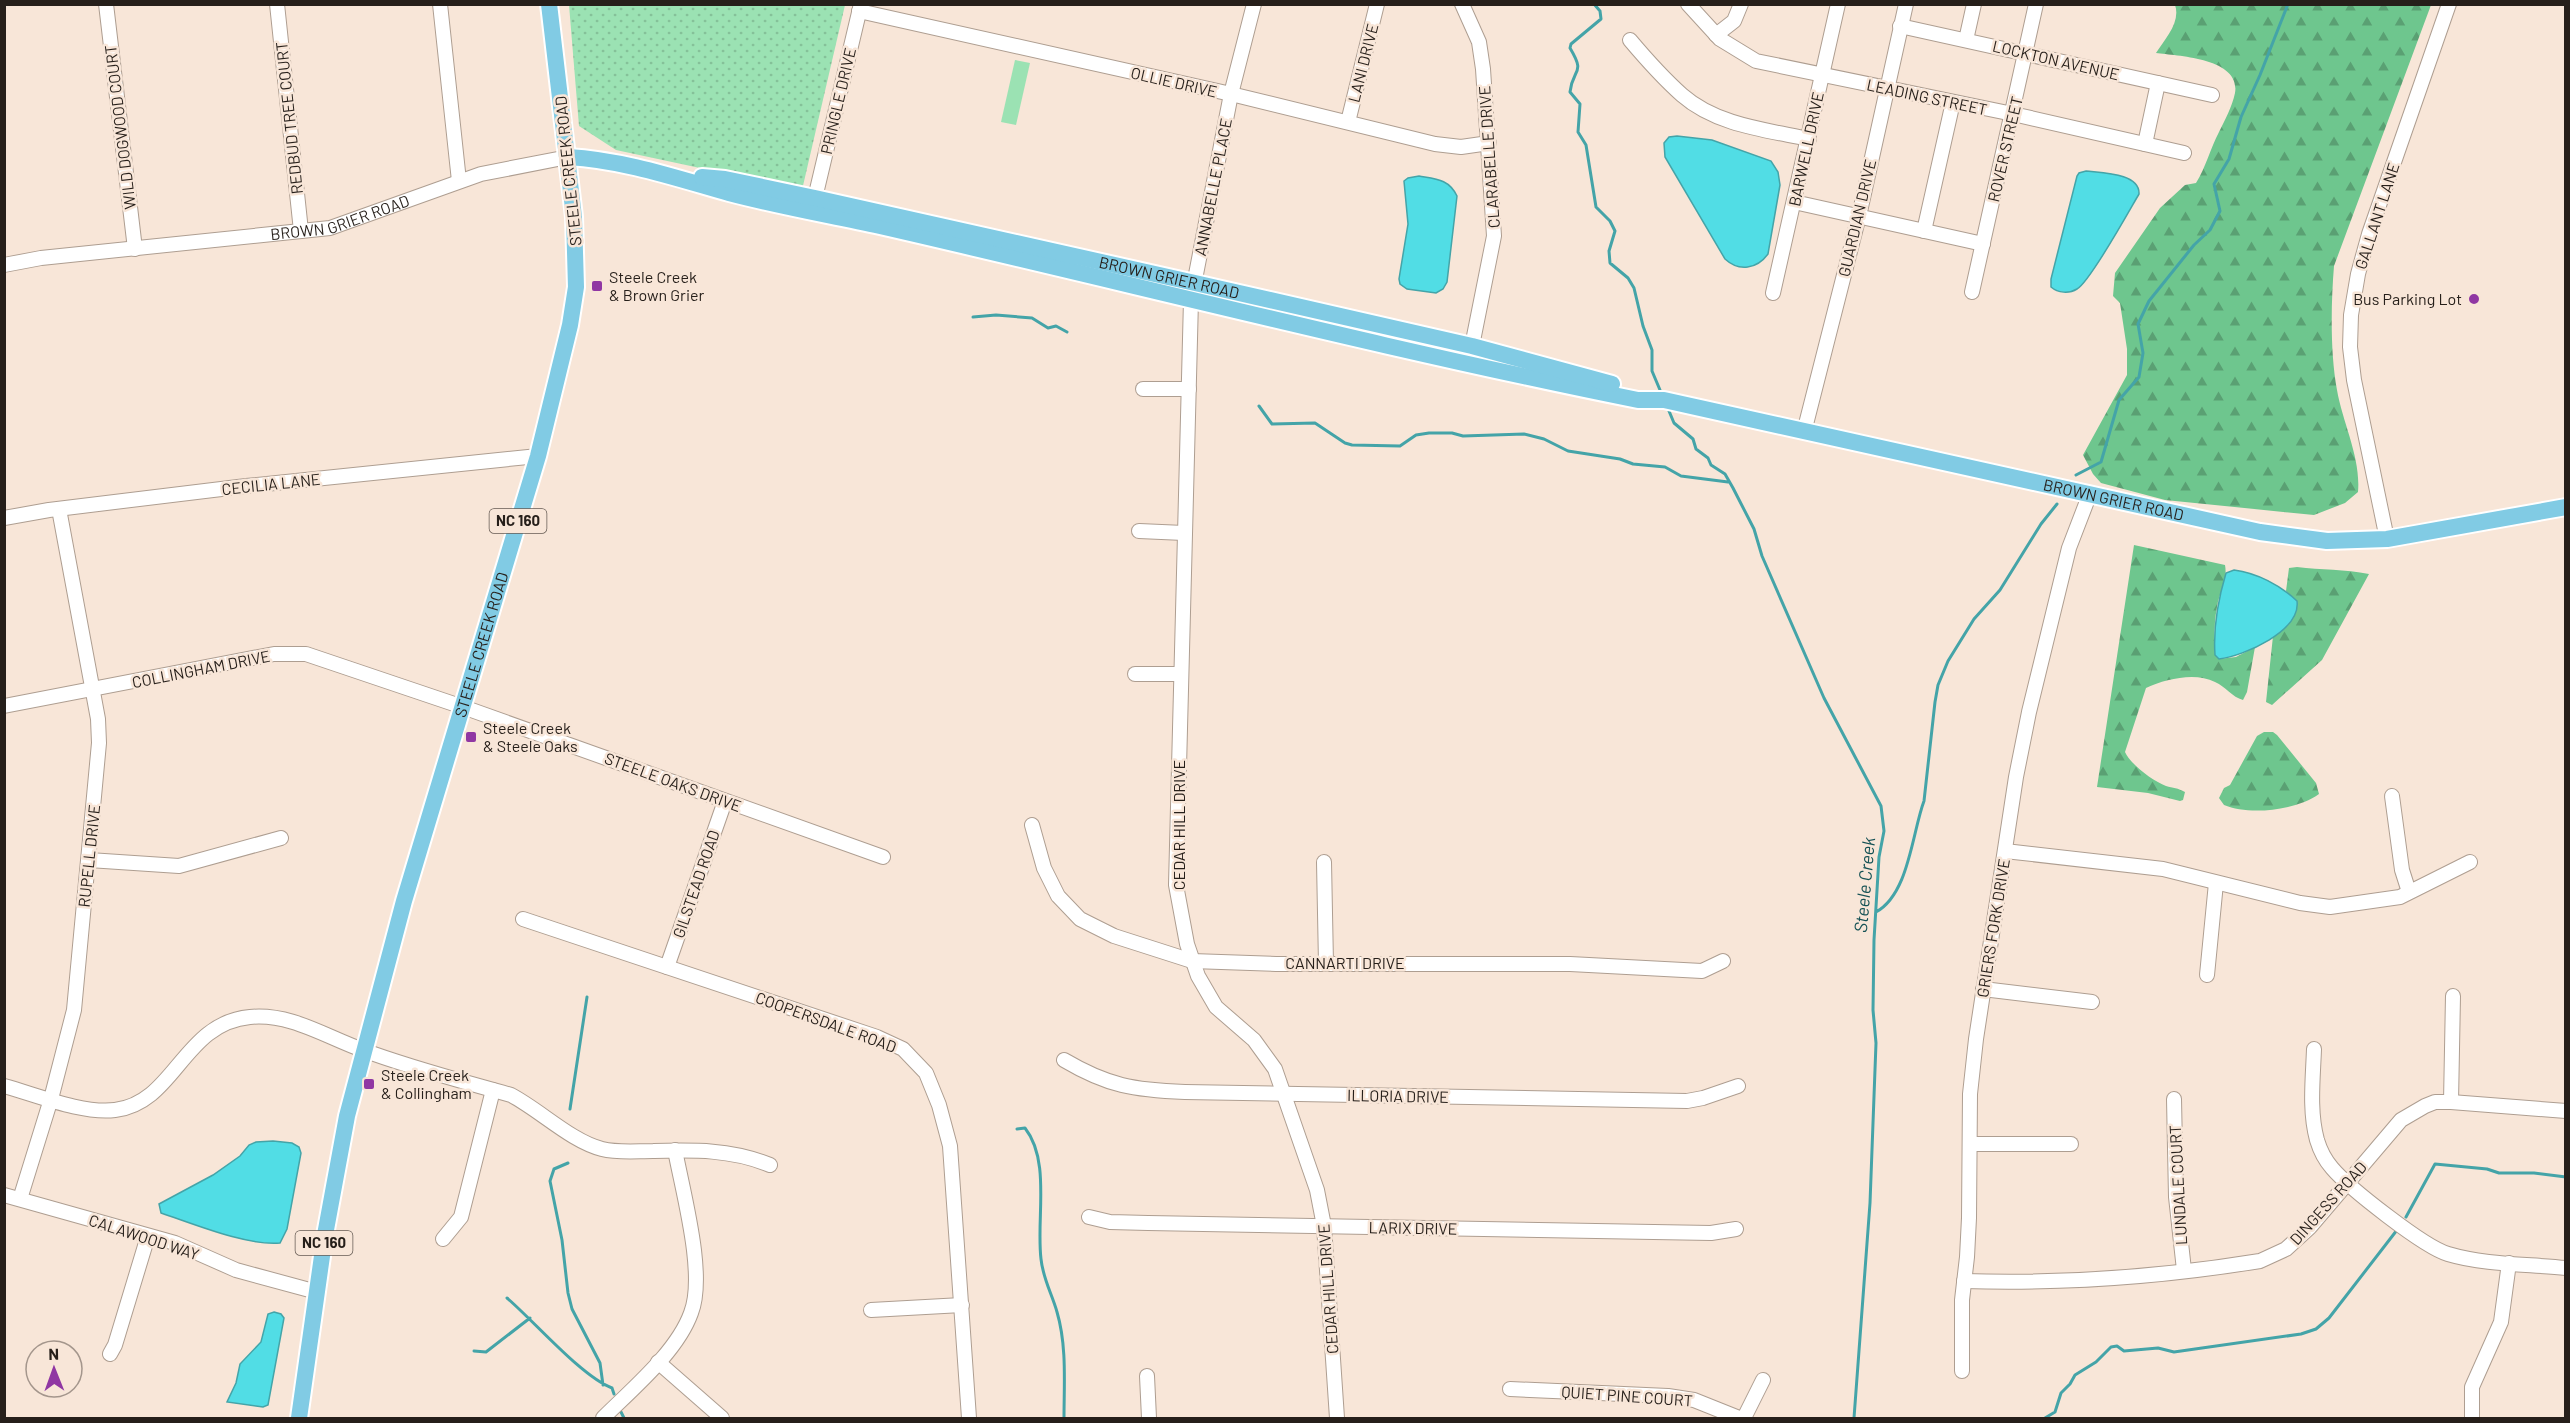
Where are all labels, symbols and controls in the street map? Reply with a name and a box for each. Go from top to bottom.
street label: LANI DRIVE [1344,22,1381,104]
street label: LOCKTON AVENUE [1991,36,2121,83]
street label: REDBUD TREE COURT [271,41,306,195]
street label: WILD DOGWOOD COURT [100,44,139,210]
street label: PRINGLE DRIVE [816,46,859,156]
street label: OLLIE DRIVE [1129,62,1219,101]
street label: LEADING STREET [1865,74,1989,119]
street label: CLARABELLE DRIVE [1474,85,1503,229]
street label: BARWELL DRIVE [1784,90,1827,208]
street label: ROVER STREET [1983,94,2026,204]
street label: STEELE CREEK ROAD [550,95,585,247]
street label: ANNABELLE PLACE [1190,117,1235,257]
street label: GUARDIAN DRIVE [1834,157,1879,279]
street label: GALLANT LANE [2350,160,2403,272]
street label: BROWN GRIER ROAD [269,190,412,243]
street label: BROWN GRIER ROAD [1097,252,1241,302]
place label: Steele Creek & Brown Grier [609,267,705,304]
marker: Steele Creek & Brown Grier [590,279,604,293]
place label: Bus Parking Lot [2353,289,2462,308]
marker: Bus Parking Lot [2467,292,2481,306]
street label: CECILIA LANE [221,469,321,498]
street label: BROWN GRIER ROAD [2042,474,2186,524]
road number: NC 160 [490,509,546,533]
street label: STEELE CREEK ROAD [450,570,512,719]
street label: COLLINGHAM DRIVE [130,646,272,691]
place label: Steele Creek & Steele Oaks [483,718,578,755]
marker: Steele Creek & Steele Oaks [464,730,478,744]
street label: STEELE OAKS DRIVE [602,748,744,815]
street label: CEDAR HILL DRIVE [1169,760,1188,890]
street label: RUPELL DRIVE [74,804,103,908]
street label: GILSTEAD ROAD [668,827,723,940]
water label: Steele Creek [1849,836,1879,934]
street label: GRIERS FORK DRIVE [1972,857,2013,999]
street label: CANNARTI DRIVE [1285,953,1405,972]
street label: COOPERSDALE ROAD [753,987,899,1056]
place label: Steele Creek & Collingham [381,1065,472,1102]
marker: Steele Creek & Collingham [362,1077,376,1091]
street label: ILLORIA DRIVE [1347,1085,1449,1106]
street label: LUNDALE COURT [2165,1125,2190,1246]
street label: DINGESS ROAD [2285,1157,2370,1248]
street label: CALAWOOD WAY [87,1210,202,1263]
street label: LARIX DRIVE [1368,1217,1458,1238]
street label: CEDAR HILL DRIVE [1313,1223,1342,1355]
road number: NC 160 [296,1231,352,1255]
north arrow [24,1339,84,1399]
text: N [48,1344,59,1363]
street label: QUIET PINE COURT [1561,1381,1693,1410]

